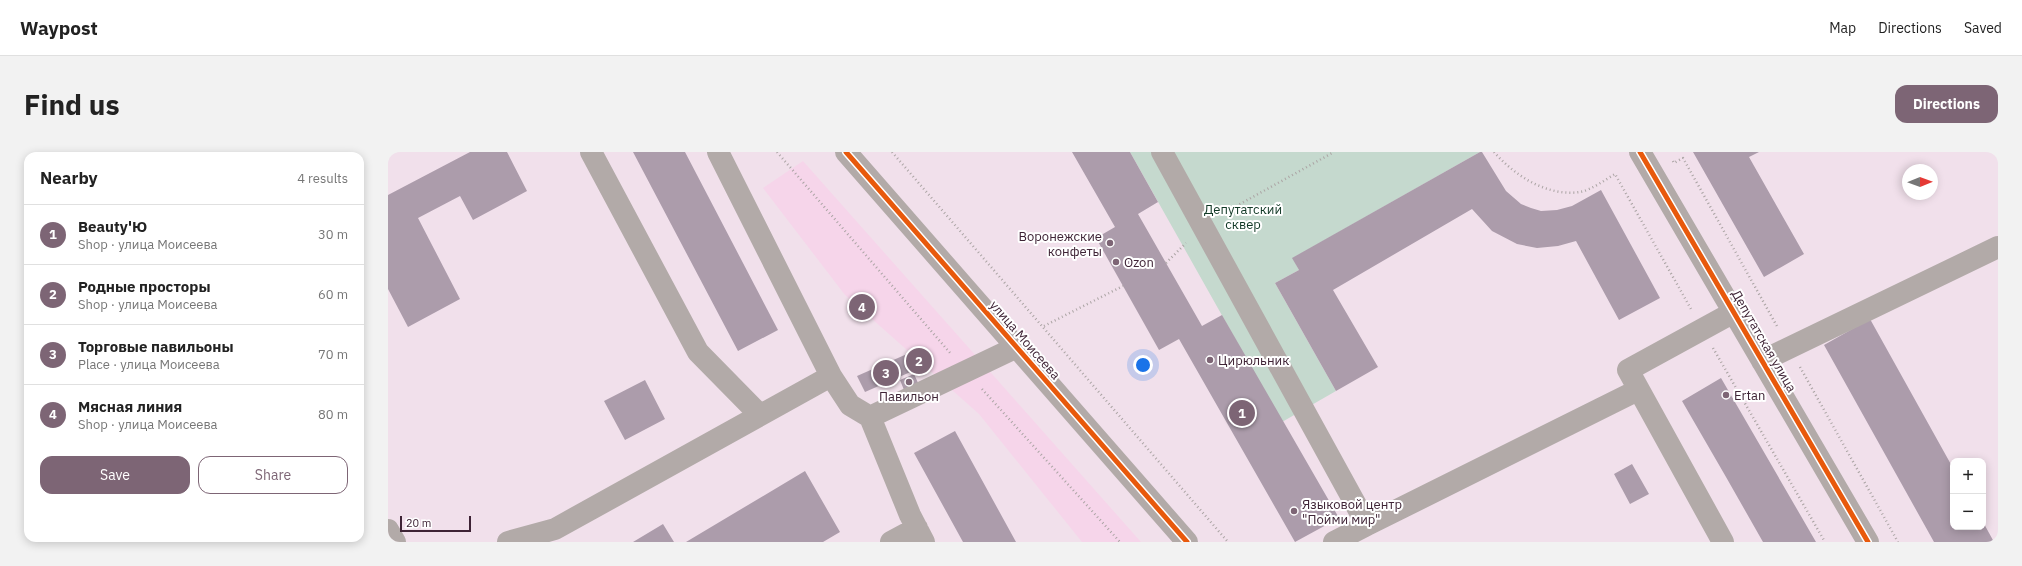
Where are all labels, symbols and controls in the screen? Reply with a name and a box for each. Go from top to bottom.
text: Waypost [20,16,98,40]
text: Map [1829,19,1856,37]
text: Directions [1878,19,1942,37]
text: Saved [1964,19,2002,37]
button: Directions [1895,85,1998,123]
text: Find us [24,86,120,123]
north arrow [1902,164,1938,200]
text: Nearby [40,167,98,189]
text: 4 results [297,170,348,187]
park label: Депутатский сквер [1204,201,1282,233]
text: Beauty'Ю [78,217,147,236]
text: 1 [49,226,57,243]
text: 30 m [318,226,348,243]
place label: Воронежские конфеты [1019,228,1102,260]
text: Shop · улица Моисеева [78,236,218,253]
marker: Воронежские конфеты [1105,238,1115,248]
place label: Ozon [1124,254,1154,271]
marker: Ozon [1111,257,1121,267]
text: Родные просторы [78,277,211,296]
text: 2 [49,286,57,303]
text: 60 m [318,286,348,303]
street label: Депутатская улица [1728,287,1800,395]
pin: 4 [849,292,875,322]
text: Shop · улица Моисеева [78,296,218,313]
street label: улица Моисеева [986,297,1064,383]
text: Торговые павильоны [78,337,234,356]
text: 3 [49,346,57,363]
text: 70 m [318,346,348,363]
pin: 2 [906,346,932,376]
place label: Цирюльник [1218,352,1289,369]
your location [1133,355,1153,375]
marker: Цирюльник [1205,355,1215,365]
text: Place · улица Моисеева [78,356,220,373]
pin: 3 [873,358,899,388]
marker: Павильон [904,377,914,387]
place label: Ertan [1734,387,1765,404]
place label: Павильон [879,388,939,405]
marker: Ertan [1721,390,1731,400]
text: Мясная линия [78,397,182,416]
pin: 1 [1229,398,1255,428]
text: 4 [49,406,57,423]
text: 80 m [318,406,348,423]
text: Shop · улица Моисеева [78,416,218,433]
button: Save [40,456,190,494]
button: Share [198,456,348,494]
map controls [1950,458,1986,530]
button: + [1950,458,1986,494]
button: − [1950,494,1986,530]
place label: Языковой центр "Пойми мир" [1302,496,1402,528]
marker: Языковой центр "Пойми мир" [1289,506,1299,516]
scale bar [400,514,471,533]
text: 20 m [406,516,431,530]

